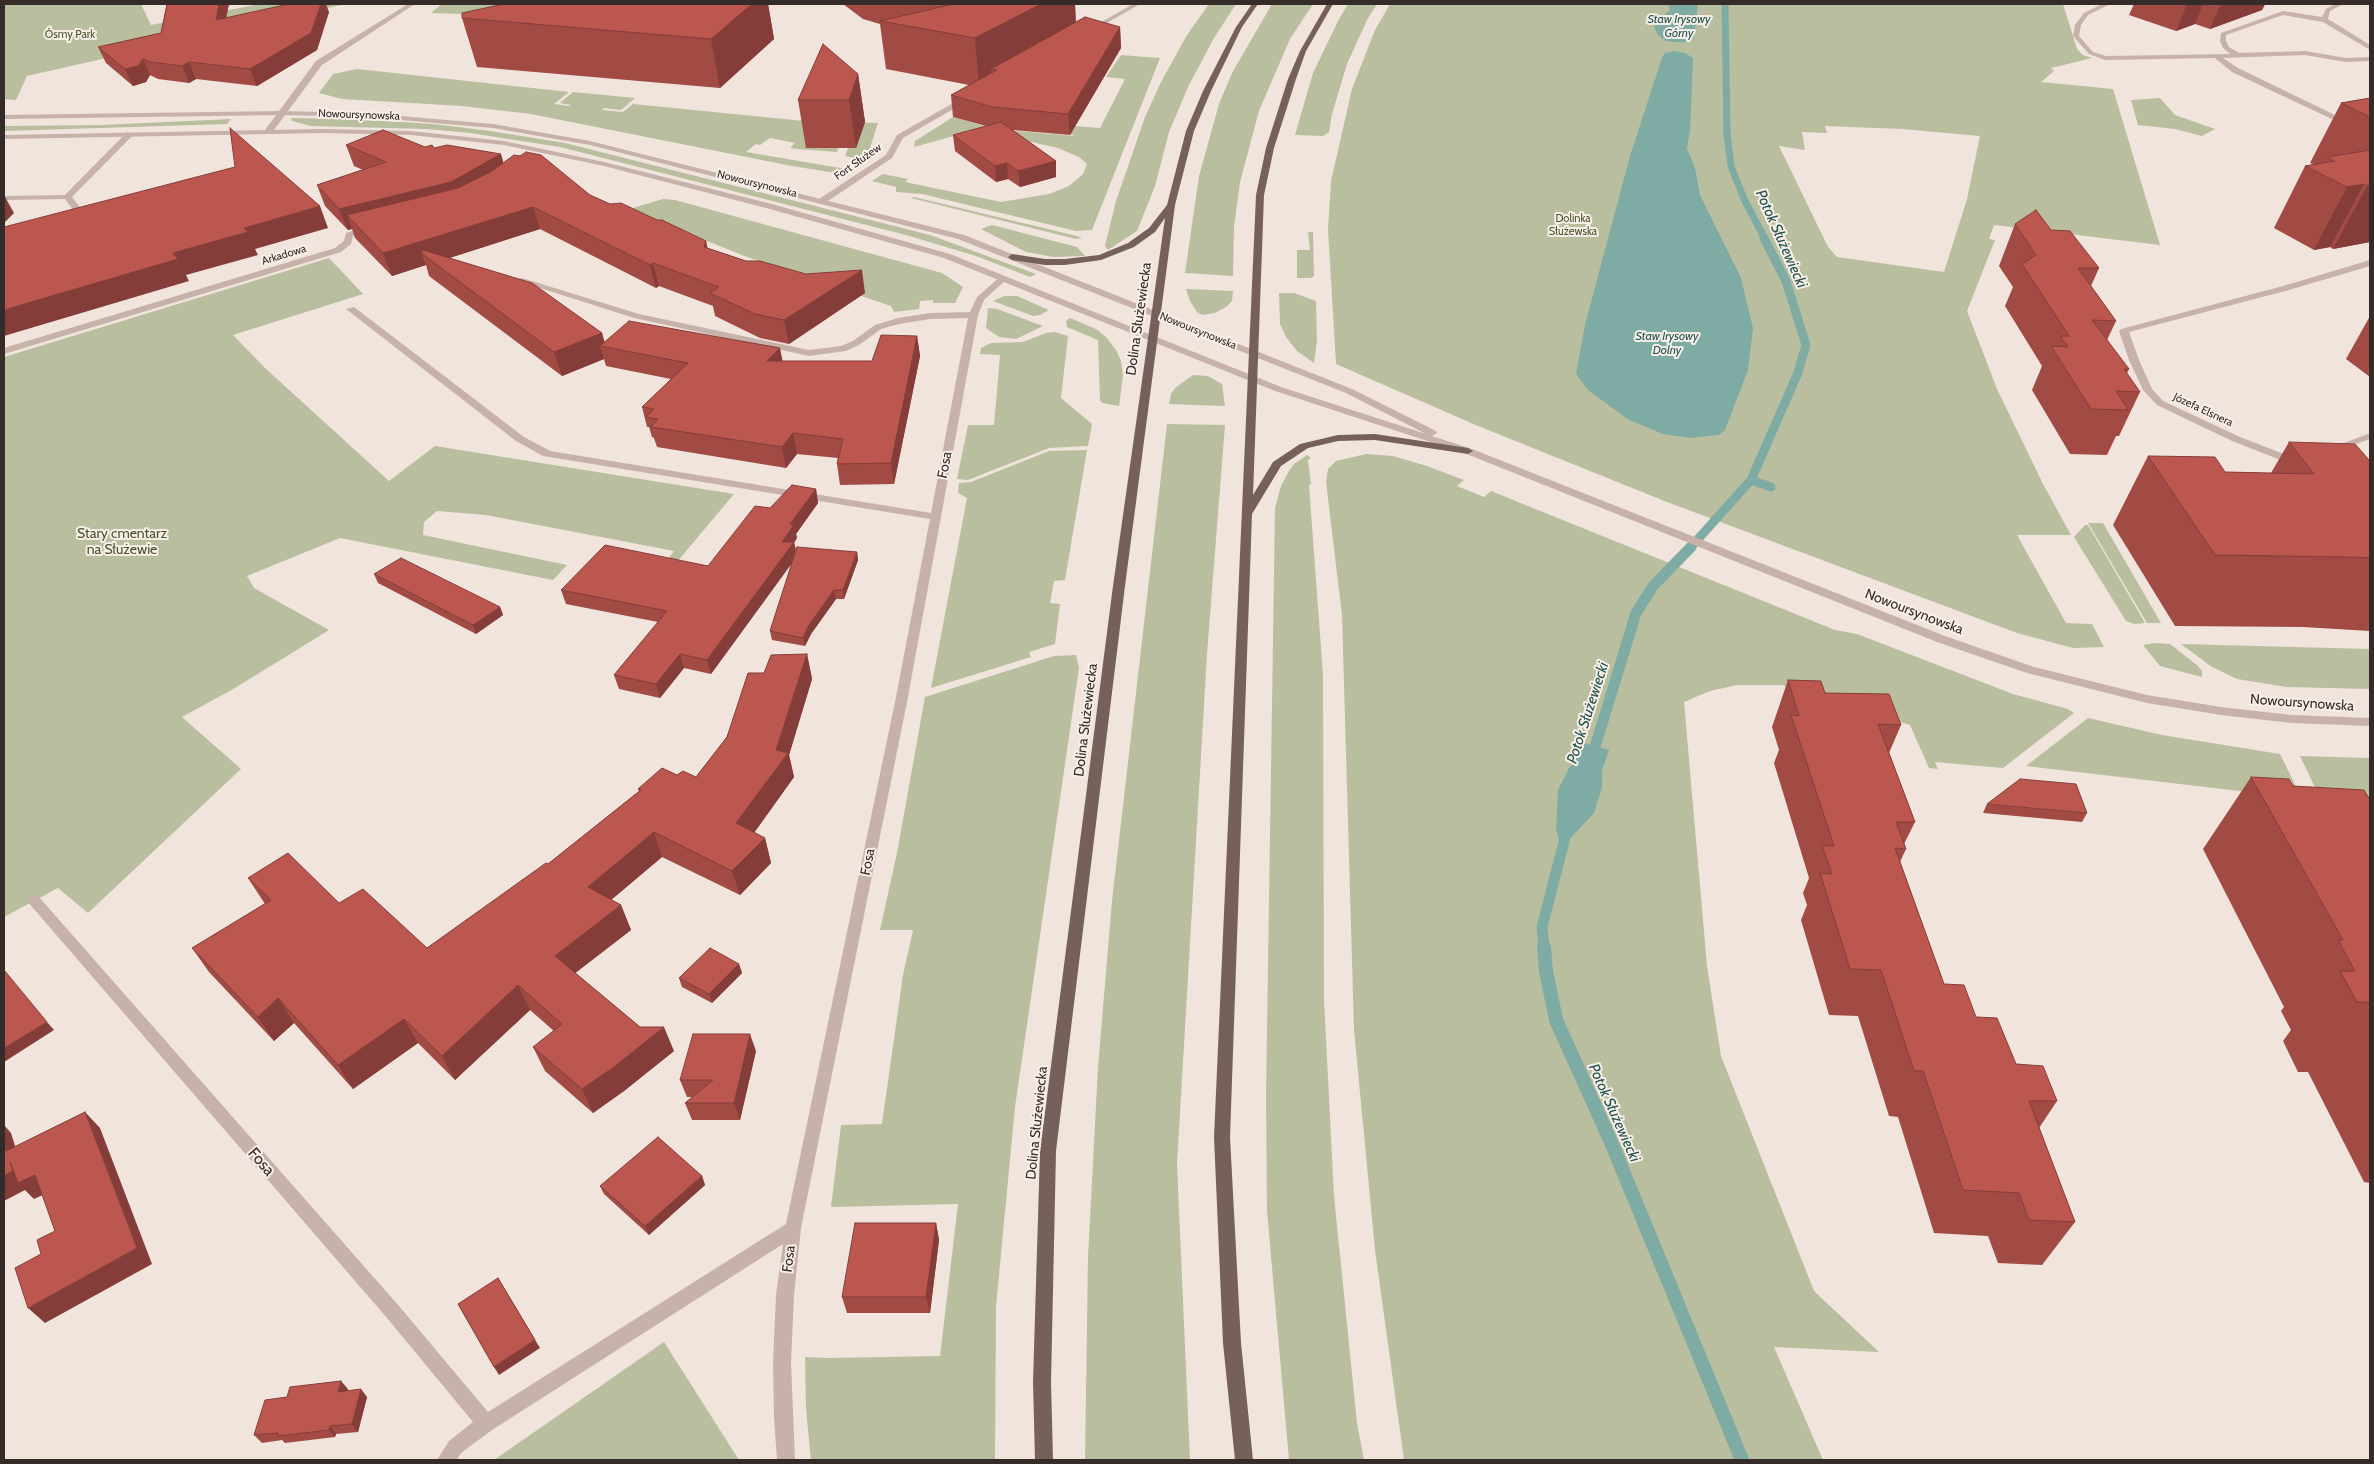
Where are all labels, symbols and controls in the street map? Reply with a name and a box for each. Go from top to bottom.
water label: Staw Irysowy Górny [1647,12,1711,40]
park label: Ósmy Park [45,28,95,42]
street label: Nowoursynowska [318,107,400,123]
street label: Fort Służew [832,141,884,183]
street label: Nowoursynowska [716,168,798,200]
water label: Potok Służewiecki [1751,187,1811,291]
park label: Dolinka Służewska [1549,212,1597,238]
street label: Arkadowa [260,242,308,268]
street label: Dolina Służewiecka [1123,261,1155,377]
street label: Nowoursynowska [1158,310,1238,352]
water label: Staw Irysowy Dolny [1635,329,1699,357]
street label: Józefa Elsnera [2171,390,2235,430]
street label: Fosa [934,450,956,480]
park label: Stary cmentarz na Służewie [77,526,167,558]
street label: Nowoursynowska [1862,586,1966,638]
water label: Potok Służewiecki [1563,660,1613,766]
street label: Dolina Służewiecka [1071,662,1101,778]
street label: Nowoursynowska [2250,691,2354,715]
street label: Fosa [857,847,879,877]
water label: Potok Służewiecki [1584,1061,1644,1165]
street label: Dolina Służewiecka [1023,1065,1051,1181]
street label: Fosa [244,1144,278,1180]
street label: Fosa [779,1245,799,1273]

